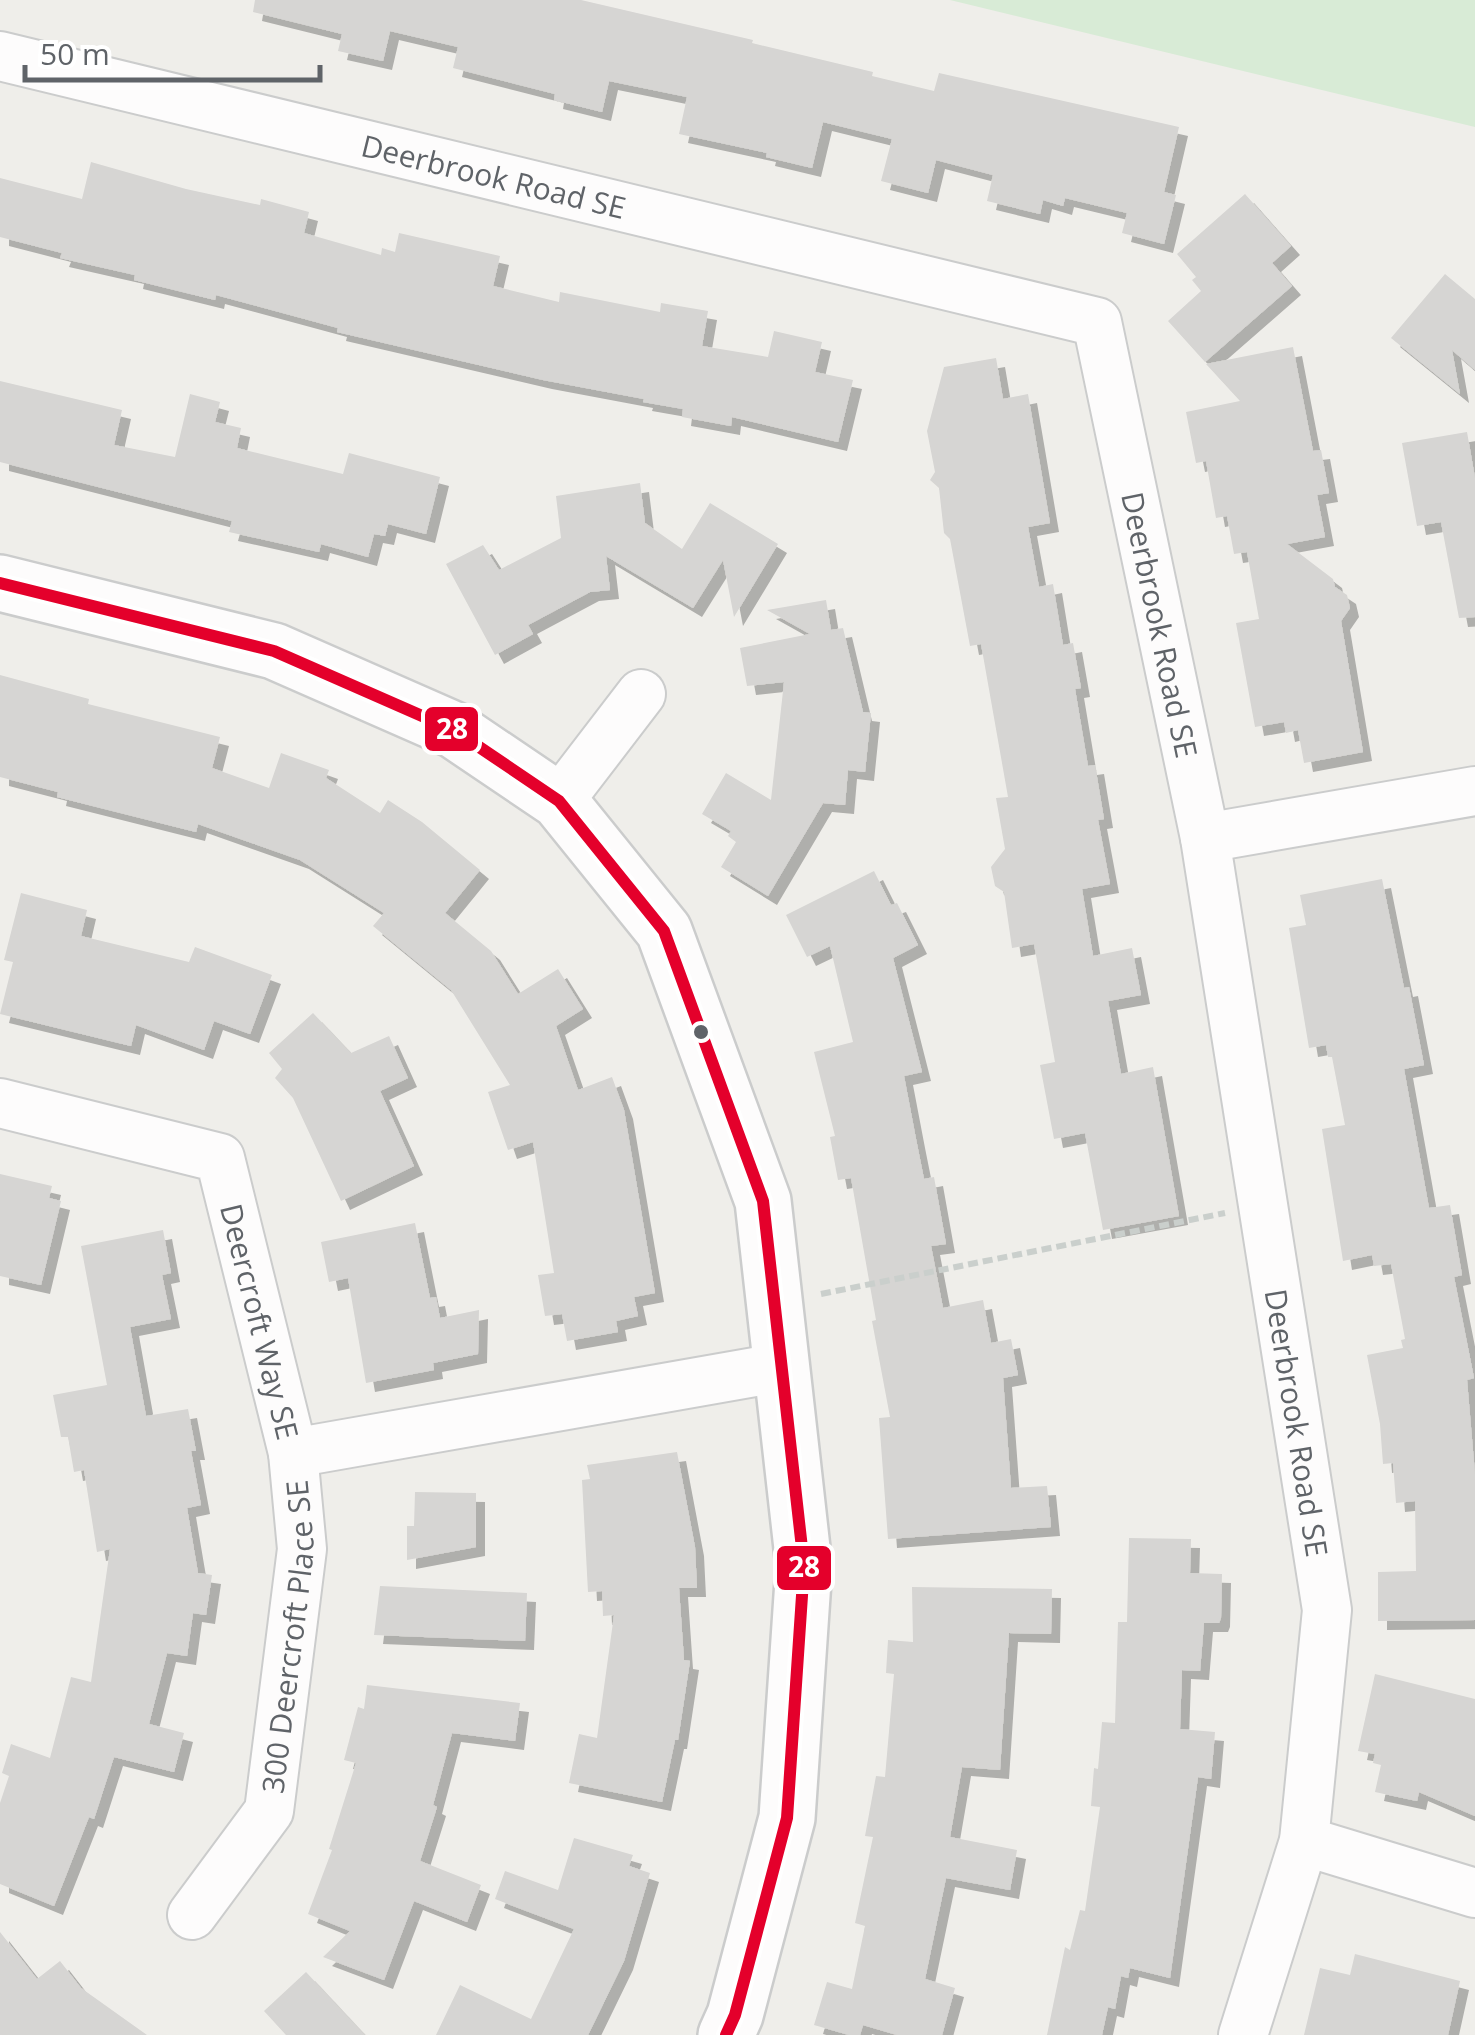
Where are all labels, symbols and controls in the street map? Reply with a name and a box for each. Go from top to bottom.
scale bar [25,20,320,82]
text: 50 m [40,33,110,74]
street label: Deerbrook Road SE [357,124,630,228]
street label: Deerbrook Road SE [1113,488,1208,761]
line badge: 28 [423,705,480,753]
text: 28 [436,709,468,747]
unlabelled marker [691,1022,711,1042]
street label: Deercroft Way SE [212,1199,309,1443]
street label: Deerbrook Road SE [1256,1286,1339,1560]
street label: 300 Deercroft Place SE [251,1478,323,1795]
line badge: 28 [775,1544,833,1592]
text: 28 [788,1547,820,1585]

